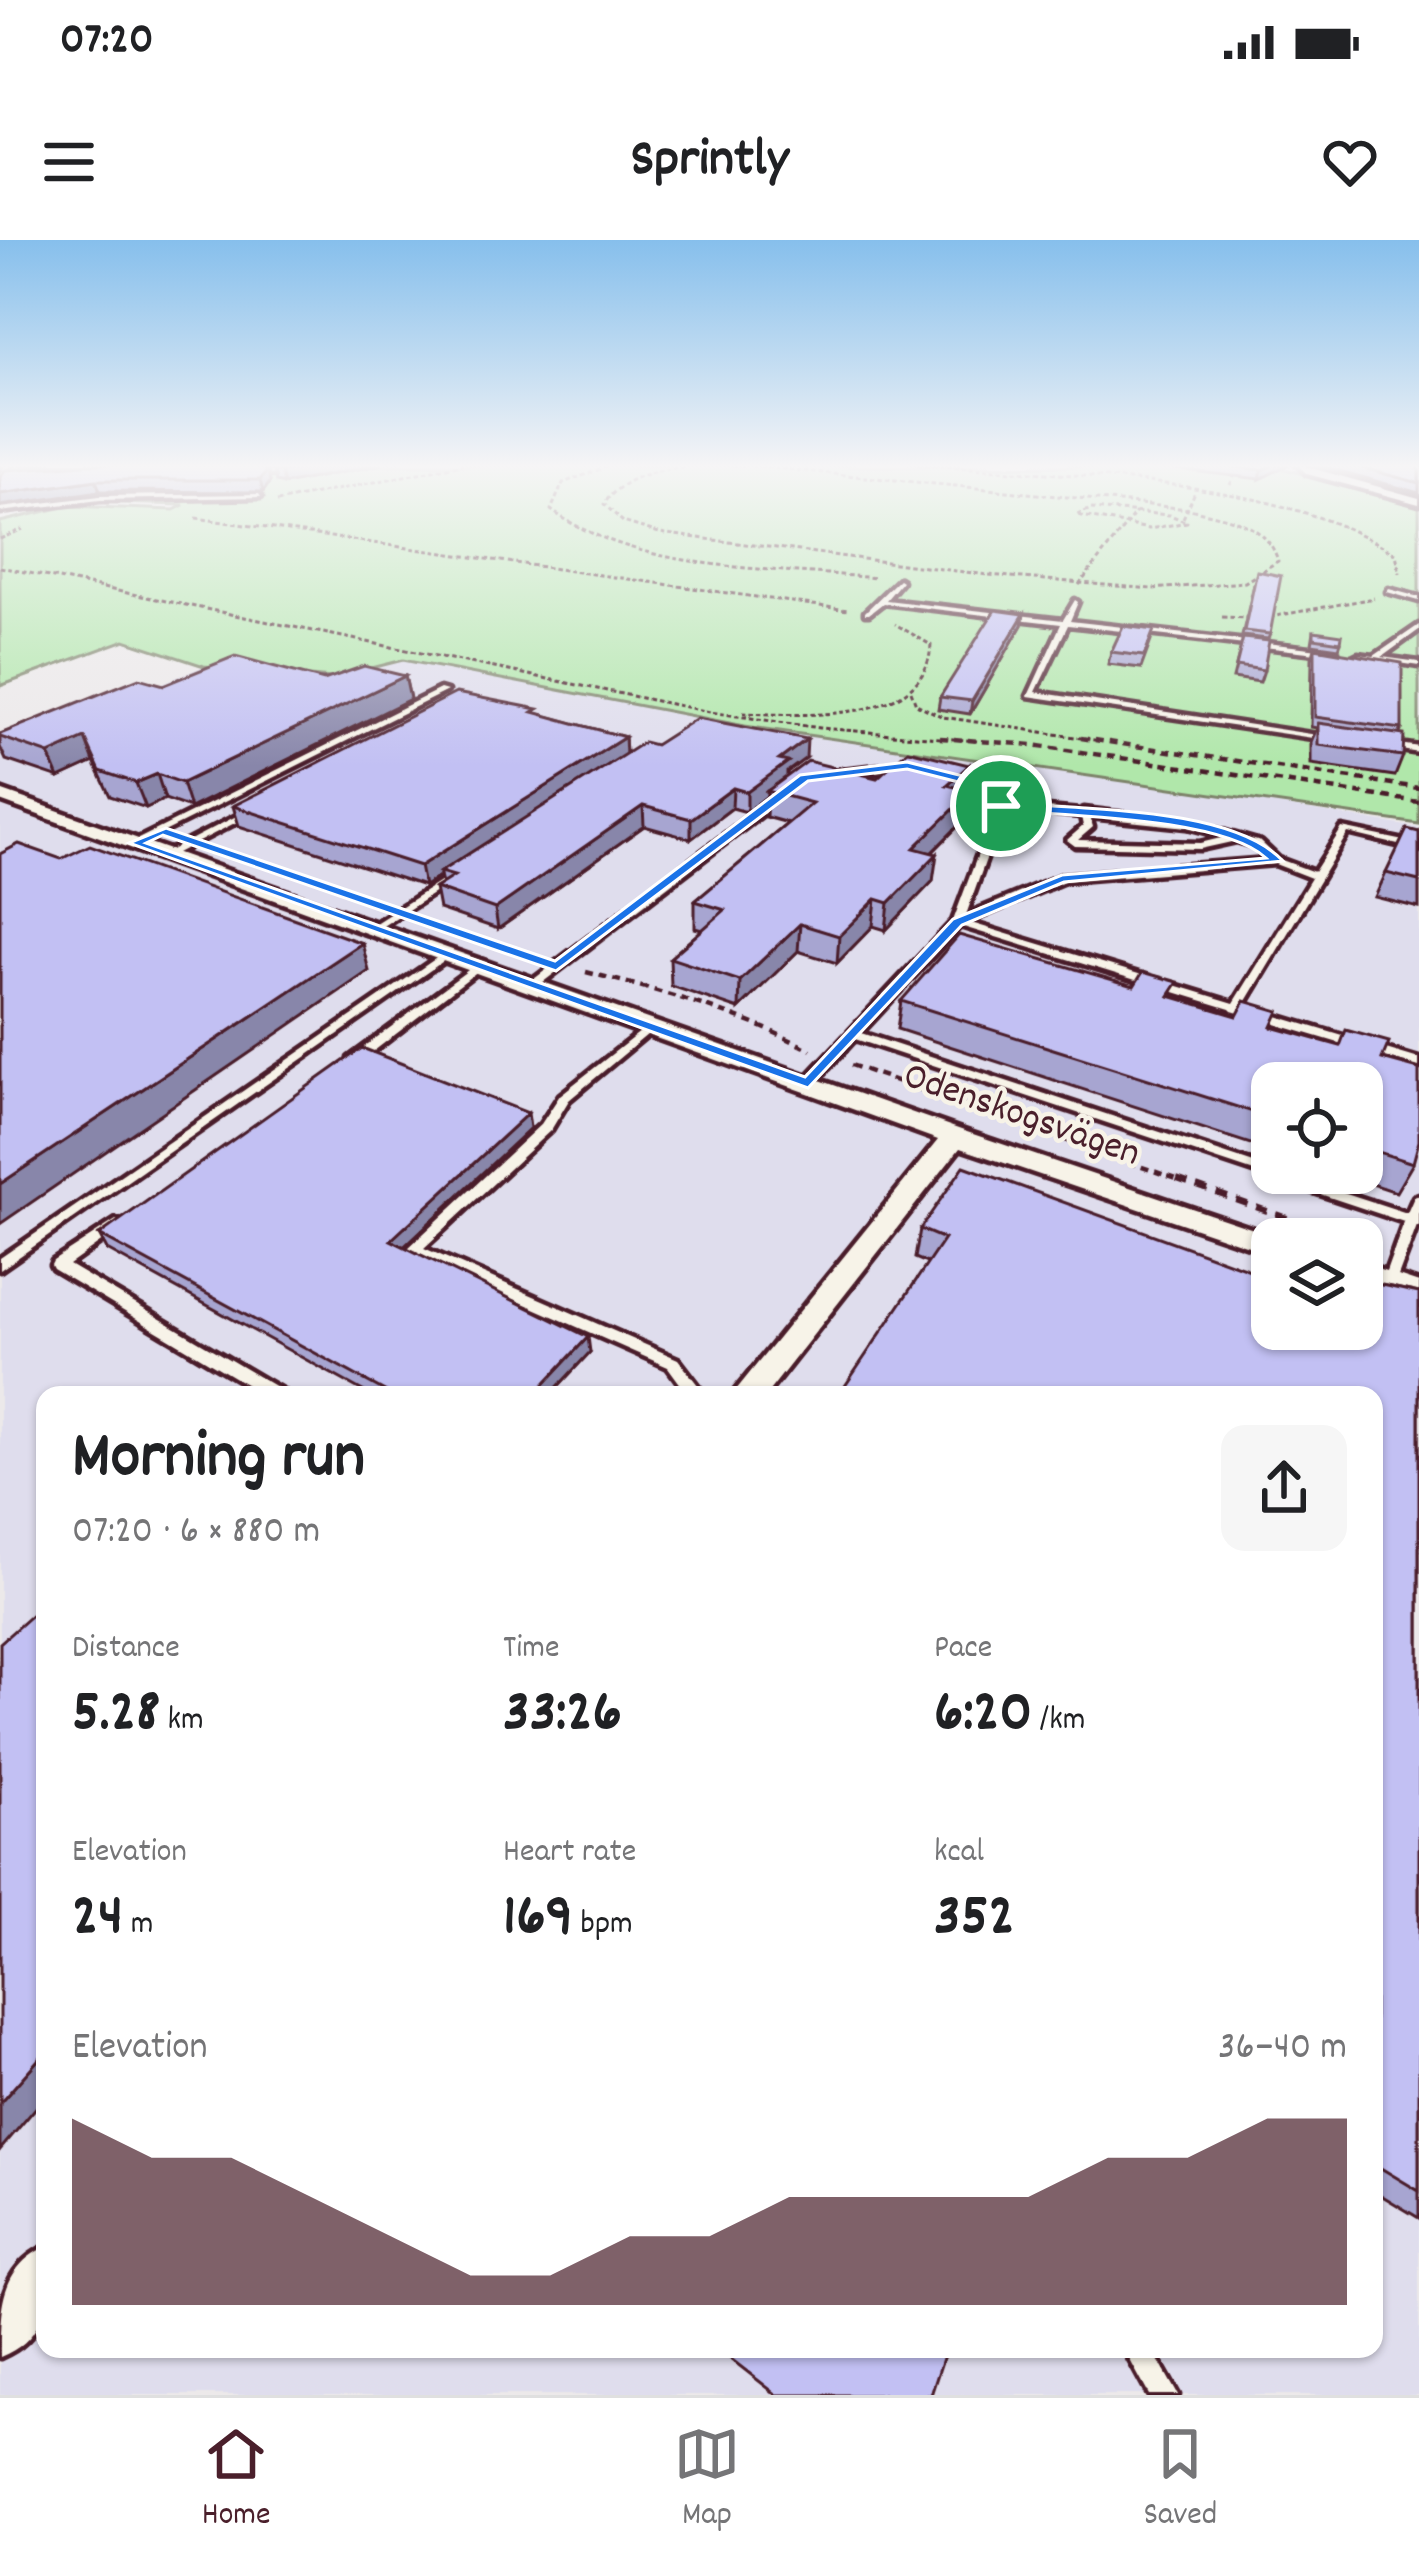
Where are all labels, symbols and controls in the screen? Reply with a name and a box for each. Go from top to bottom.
text: 07:20 [60,10,153,74]
text: Sprintly [630,124,789,201]
icon: menu [36,129,102,195]
icon: heart [1317,129,1383,195]
pin [950,755,1052,857]
icon: arrive [968,773,1034,839]
street label: Odenskogsvägen [895,1051,1147,1183]
map controls [1251,1062,1383,1350]
button: locate [1251,1062,1383,1194]
button: layers [1251,1218,1383,1350]
text: Morning run [72,1414,365,1508]
button: share [1221,1425,1347,1551]
text: 07:20 · 6 × 880 m [72,1506,320,1561]
text: Distance [72,1626,180,1673]
text: Time [503,1626,559,1673]
text: Pace [934,1626,992,1673]
text: 5.28 [72,1673,160,1759]
text: 33:26 [503,1673,622,1759]
text: 6:20 [934,1673,1032,1759]
text: km [160,1698,204,1745]
text: /km [1032,1698,1085,1745]
text: Elevation [72,1830,187,1877]
text: Heart rate [503,1830,636,1877]
text: kcal [934,1830,984,1877]
text: 24 [72,1877,123,1963]
text: 169 [503,1877,573,1963]
text: 352 [934,1877,1015,1963]
text: m [123,1902,153,1949]
text: bpm [573,1902,633,1949]
text: Elevation [72,2022,208,2077]
text: 36–40 m [1218,2022,1347,2077]
tab: Home [202,2421,271,2540]
tab: Map [674,2421,740,2540]
tab: Saved [1143,2421,1217,2540]

